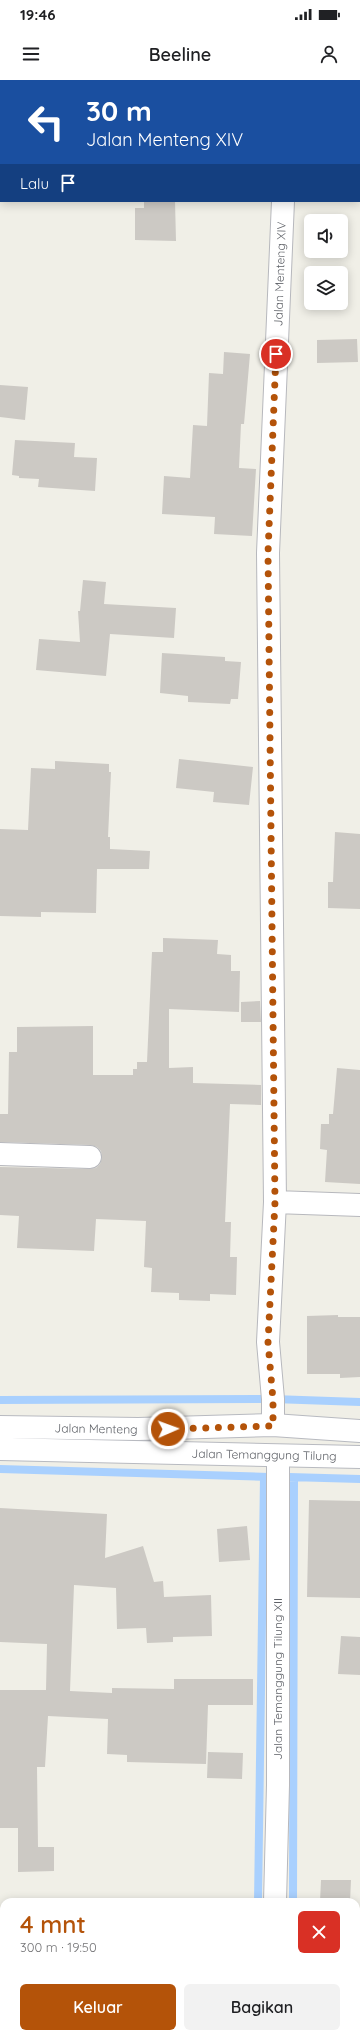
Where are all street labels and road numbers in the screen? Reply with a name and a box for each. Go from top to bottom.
street label: Jalan Menteng XIV [270,221,289,327]
street label: Jalan Menteng [54,1420,138,1437]
street label: Jalan Temanggung Tilung [191,1446,337,1463]
street label: Jalan Temanggung Tilung XII [270,1598,285,1760]

